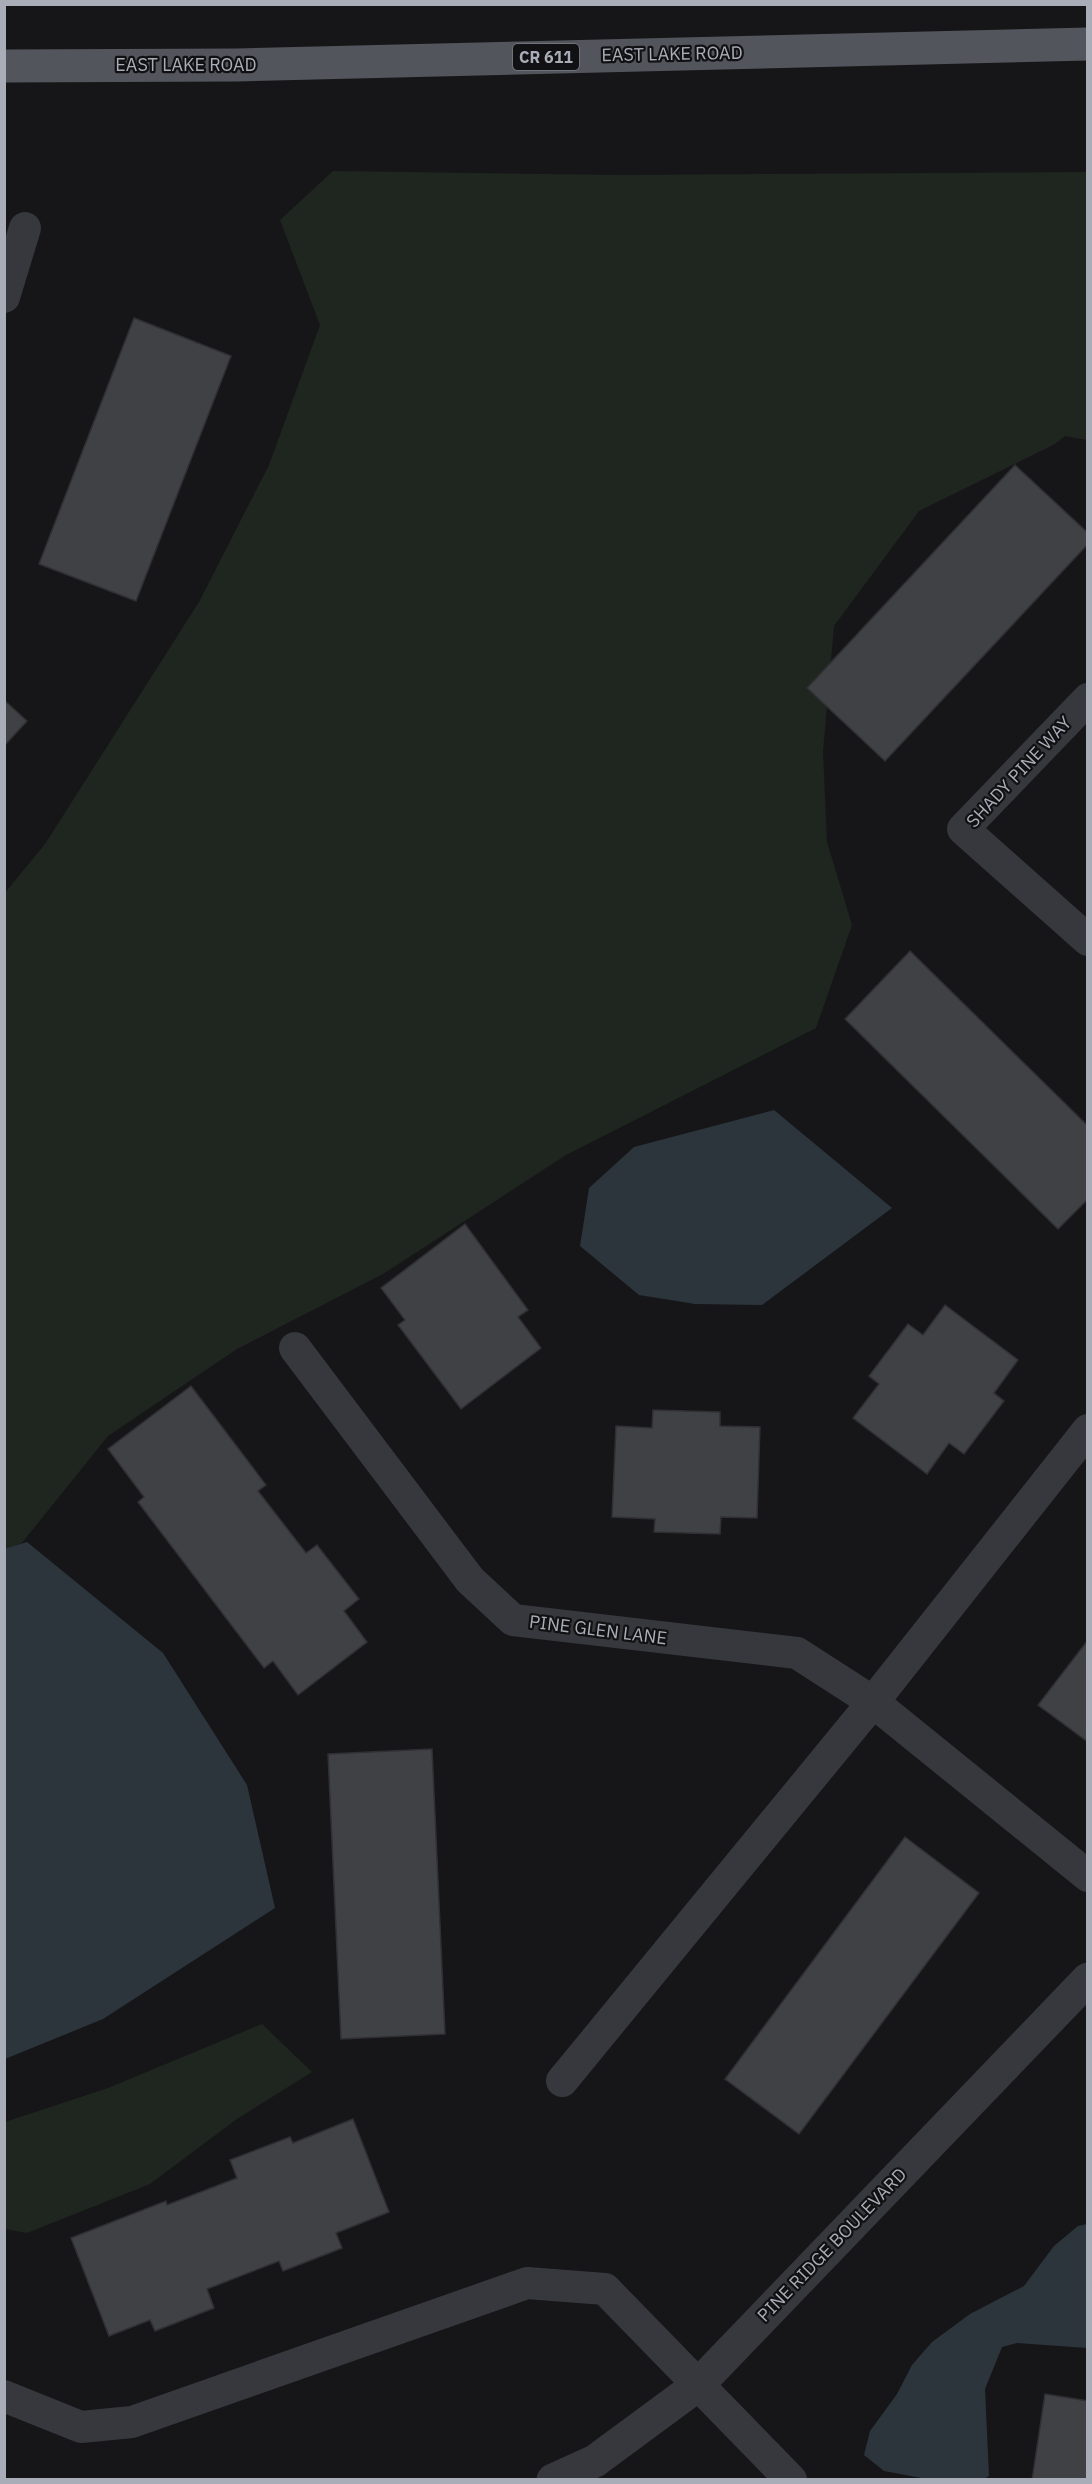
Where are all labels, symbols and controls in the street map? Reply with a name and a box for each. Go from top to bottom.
street label: EAST LAKE ROAD [601,41,743,66]
road number: CR 611 [513,44,579,70]
street label: EAST LAKE ROAD [115,53,257,76]
street label: SHADY PINE WAY [961,711,1076,832]
street label: PINE GLEN LANE [528,1610,668,1649]
street label: PINE RIDGE BOULEVARD [752,2163,911,2326]

